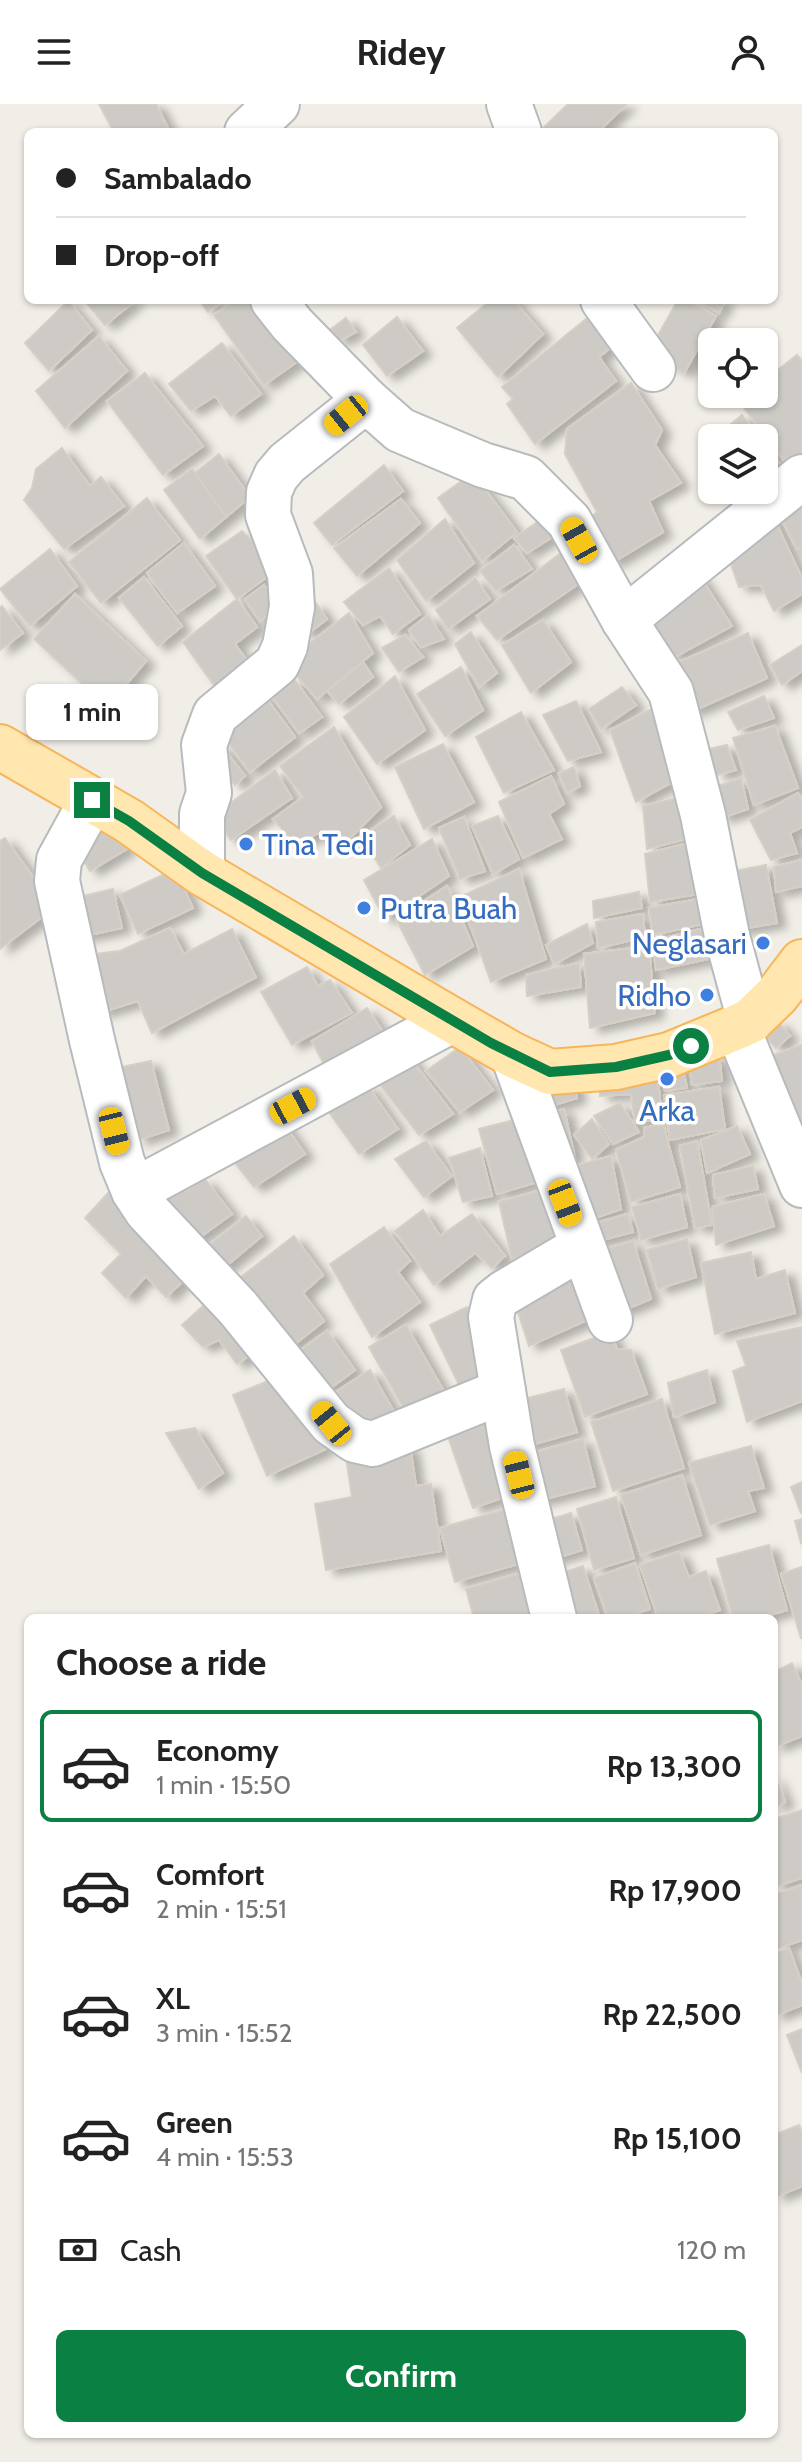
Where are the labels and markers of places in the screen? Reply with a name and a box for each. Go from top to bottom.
place label: Tina Tedi [262,826,374,863]
marker: Tina Tedi [237,835,255,853]
place label: Putra Buah [380,890,517,927]
marker: Putra Buah [355,899,373,917]
place label: Neglasari [632,925,747,962]
marker: Neglasari [754,934,772,952]
place label: Ridho [617,977,691,1014]
marker: Ridho [698,986,716,1004]
marker: Arka [658,1070,676,1088]
place label: Arka [639,1092,695,1129]

